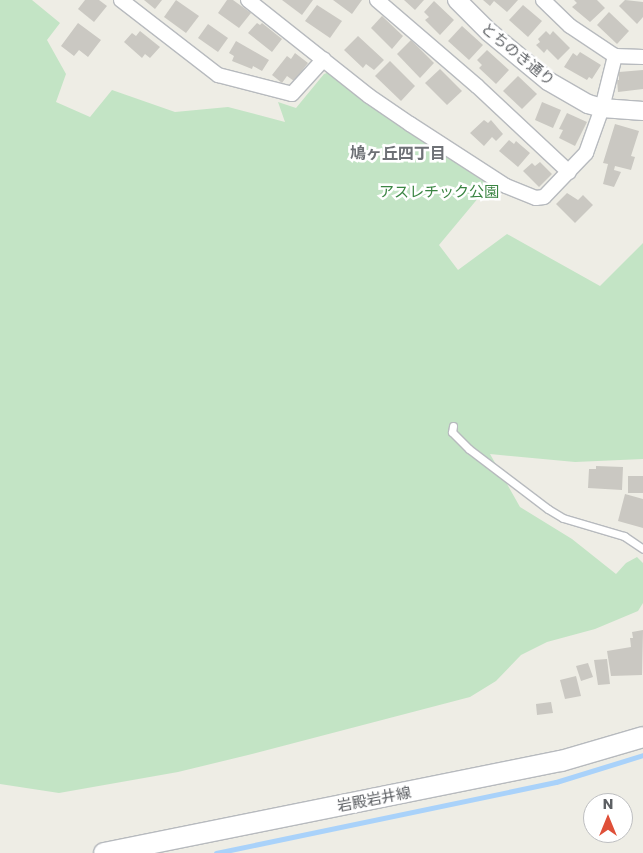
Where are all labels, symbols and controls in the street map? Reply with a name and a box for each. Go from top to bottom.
street label: とちのき通り [477,19,559,89]
district label: 鳩ヶ丘四丁目 [350,144,446,164]
park label: アスレチック公園 [379,183,499,201]
street label: 岩殿岩井線 [335,783,413,815]
north arrow [583,793,633,843]
text: N [603,794,613,814]

